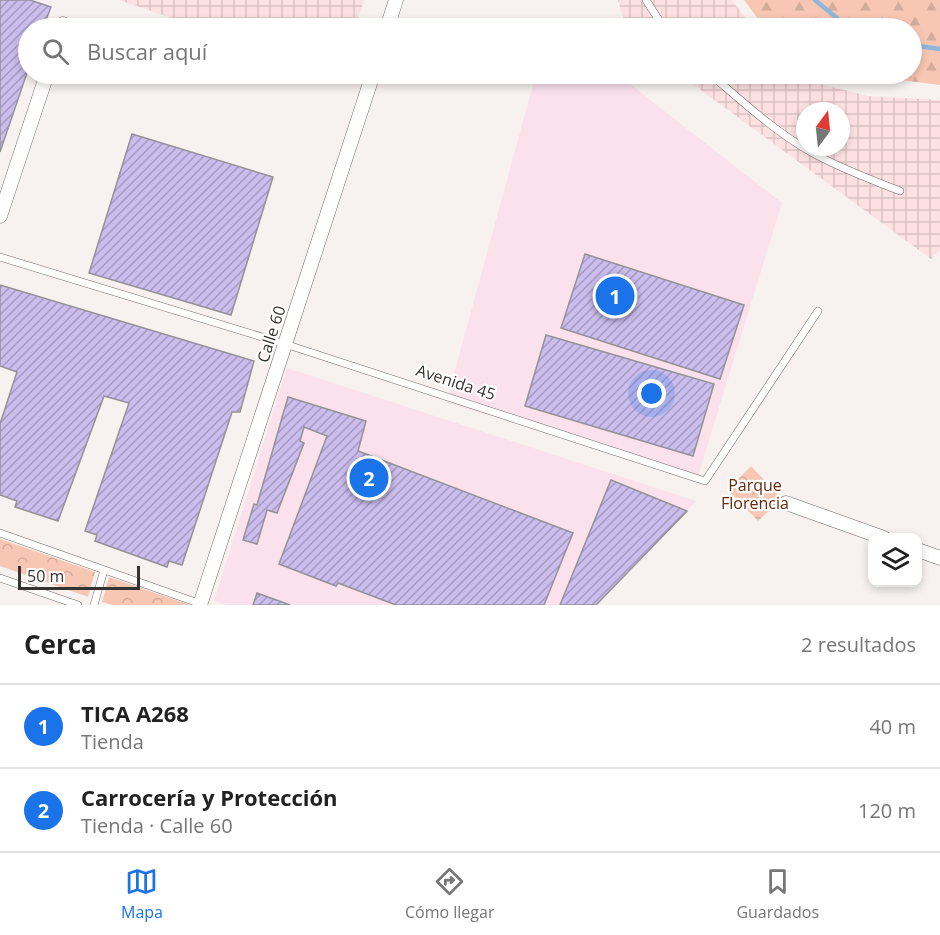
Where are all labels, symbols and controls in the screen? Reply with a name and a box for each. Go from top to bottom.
search box [18,18,922,84]
icon: search [39,35,72,68]
text: Buscar aquí [87,36,207,66]
north arrow [796,102,850,156]
pin: 1 [596,274,634,318]
street label: Calle 60 [252,303,290,365]
street label: Avenida 45 [414,359,498,405]
your location [637,379,666,408]
pin: 2 [350,456,388,500]
park label: Parque Florencia [721,474,789,514]
map controls [868,533,922,587]
button: layers [868,533,922,587]
scale bar [18,563,140,590]
text: 50 m [27,565,64,587]
text: Cerca [24,626,97,662]
text: 2 resultados [801,631,916,658]
text: TICA A268 [81,698,189,728]
text: 1 [38,713,49,740]
text: 40 m [869,713,916,740]
text: Tienda [81,728,144,755]
text: Carrocería y Protección [81,782,338,812]
text: 2 [38,797,49,824]
text: 120 m [858,797,916,824]
text: Tienda · Calle 60 [81,812,233,839]
tab: Mapa [121,865,163,923]
tab: Cómo llegar [405,865,494,923]
tab: Guardados [736,865,819,923]

